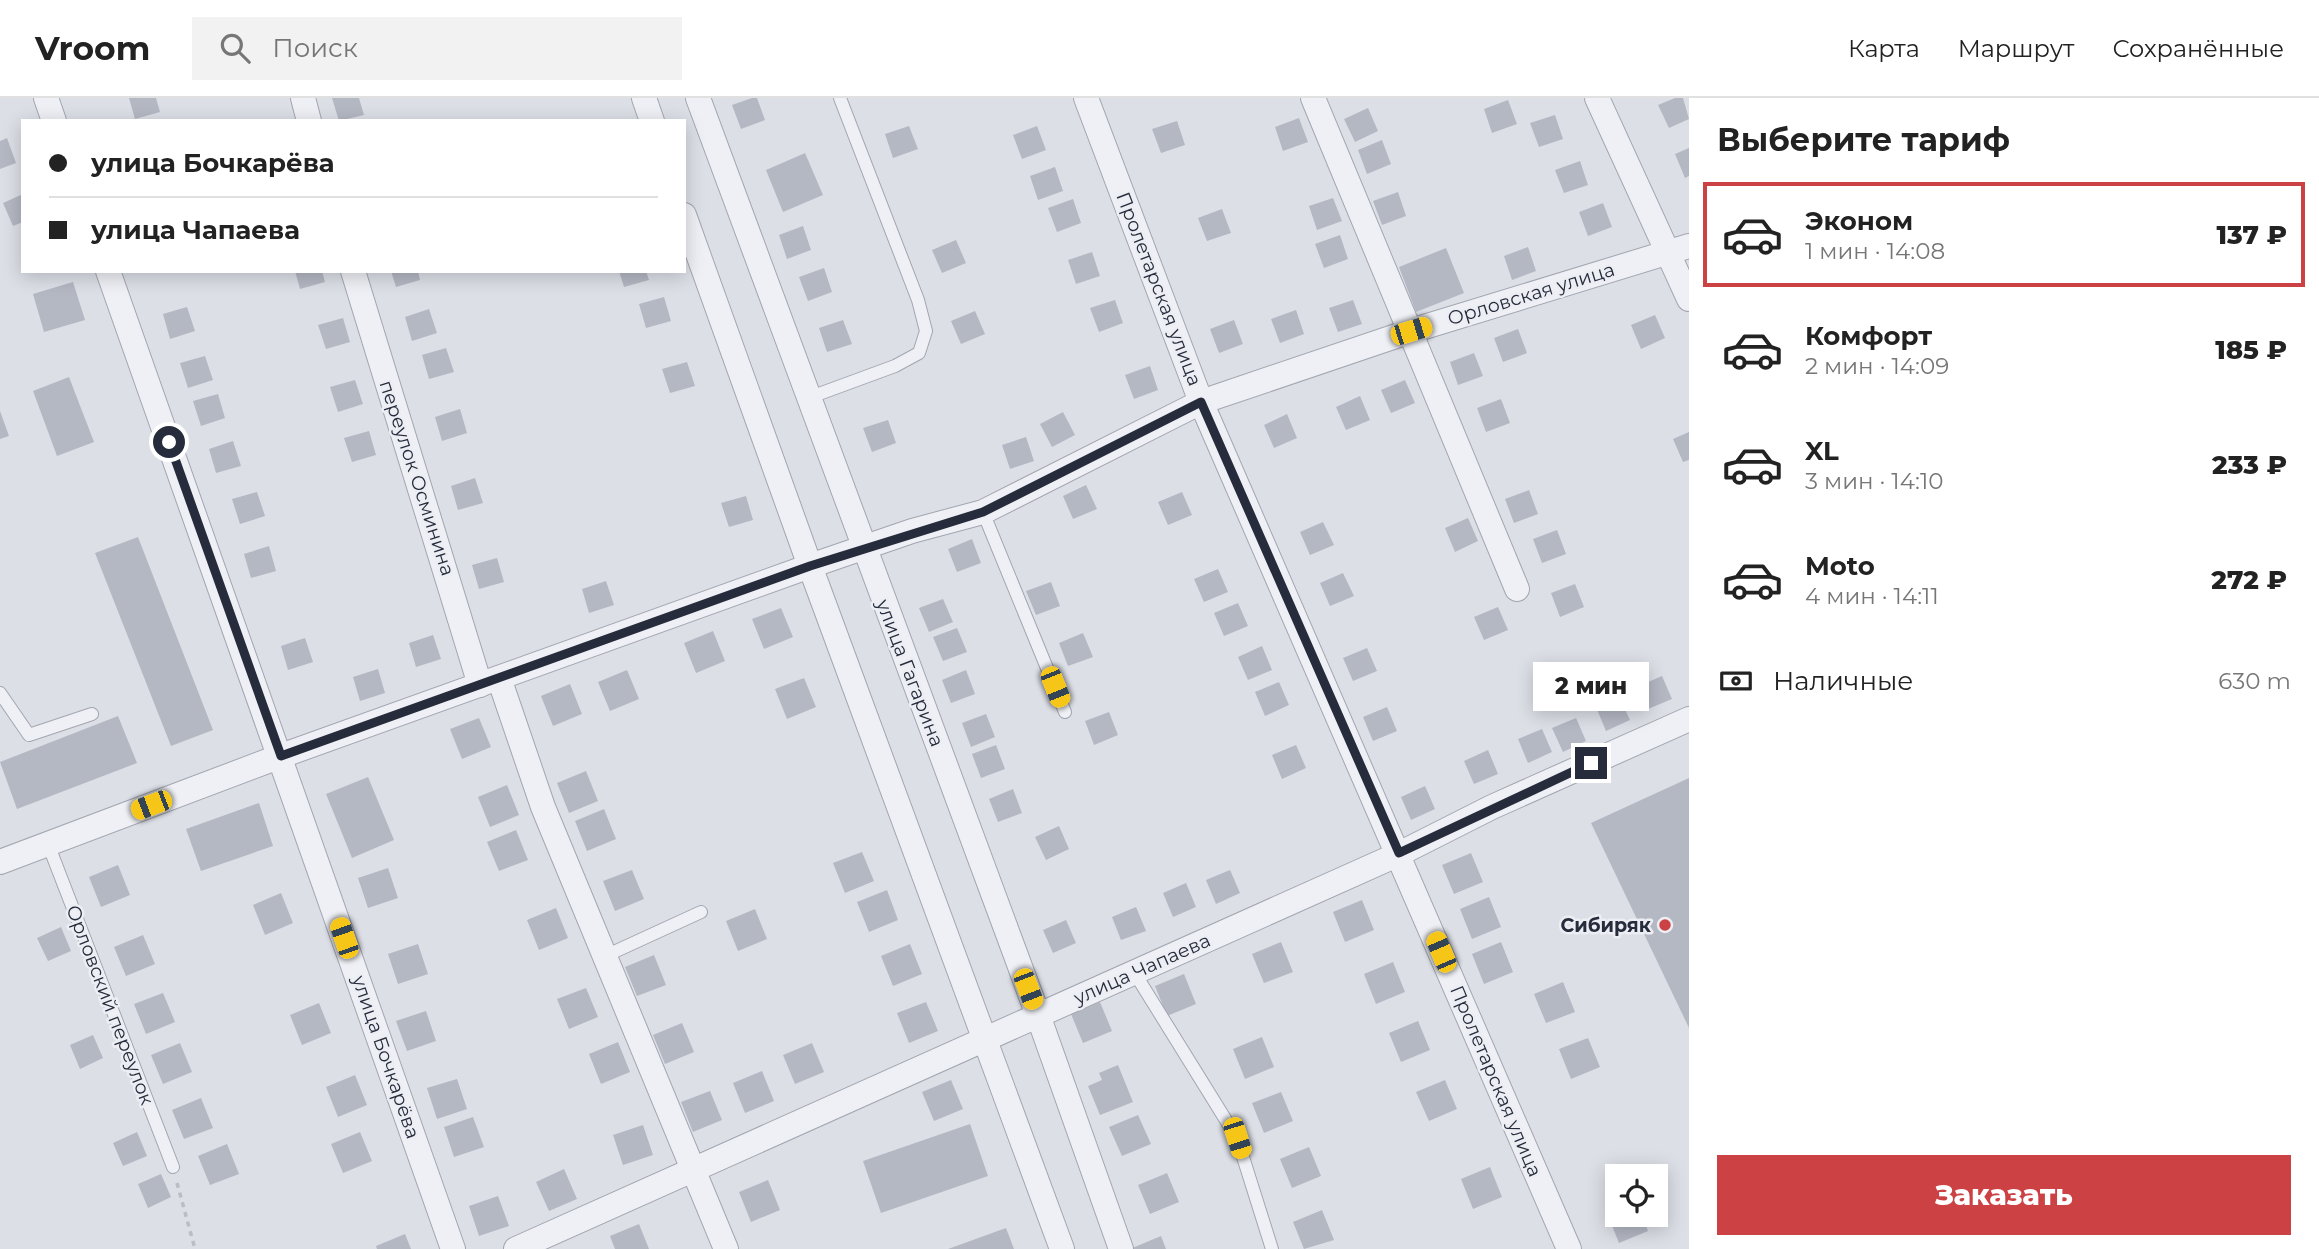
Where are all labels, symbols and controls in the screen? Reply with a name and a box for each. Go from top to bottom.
search box [192,17,682,80]
text: Vroom [35,28,150,68]
icon: search [216,29,254,67]
text: Поиск [272,32,358,64]
text: Карта [1848,34,1920,63]
text: Маршрут [1958,34,2074,63]
text: Сохранённые [2112,34,2284,63]
text: Выберите тариф [1717,120,2010,159]
text: улица Бочкарёва [91,147,335,179]
street label: Пролетарская улица [1111,189,1207,389]
icon: car [1721,203,1784,266]
text: Эконом [1805,205,1913,237]
text: улица Чапаева [91,214,300,246]
text: 137 ₽ [2216,219,2287,251]
text: 1 мин · 14:08 [1805,237,1945,265]
street label: Орловская улица [1445,258,1617,330]
car [1388,315,1435,347]
icon: car [1721,318,1784,381]
text: Комфорт [1805,320,1932,352]
text: 185 ₽ [2215,334,2287,366]
text: 2 мин · 14:09 [1805,352,1949,380]
street label: переулок Осминина [375,377,459,579]
route start [153,426,185,458]
icon: car [1721,433,1784,496]
text: XL [1805,435,1839,467]
text: 233 ₽ [2212,449,2287,481]
text: 3 мин · 14:10 [1805,467,1943,495]
icon: car [1721,548,1784,611]
text: Moto [1805,550,1875,582]
text: 272 ₽ [2211,564,2287,596]
text: 4 мин · 14:11 [1805,582,1939,610]
street label: улица Гагарина [871,595,949,750]
callout: 2 мин [1533,662,1649,710]
icon: cash [1717,662,1755,700]
car [1038,664,1073,710]
text: Наличные [1773,665,1913,697]
text: 630 m [2218,667,2291,695]
text: 2 мин [1555,672,1627,700]
route end [1575,747,1607,779]
car [128,788,175,822]
street label: Орловский переулок [61,902,159,1108]
place label: Сибиряк [1560,914,1652,937]
car [328,915,361,961]
marker: Сибиряк [1657,917,1673,933]
street label: улица Чапаева [1069,929,1214,1010]
car [1424,929,1459,975]
car [1011,966,1046,1012]
street label: улица Бочкарёва [347,972,425,1142]
street label: Пролетарская улица [1445,982,1547,1180]
car [1221,1115,1254,1161]
button: Заказать [1717,1155,2291,1235]
map controls [1605,1164,1668,1227]
button: locate [1605,1164,1668,1227]

